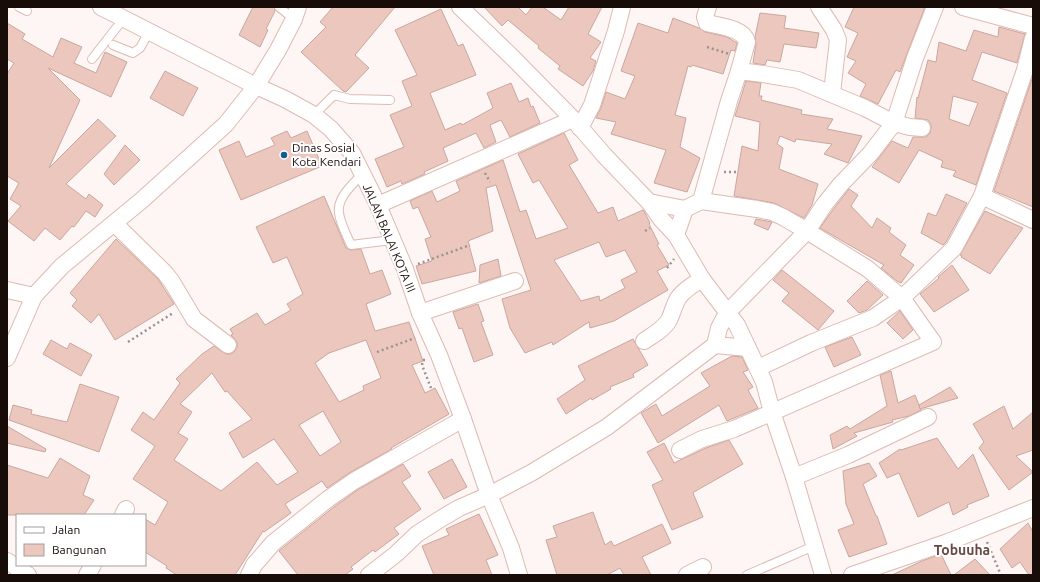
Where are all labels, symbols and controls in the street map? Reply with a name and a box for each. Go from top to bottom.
place label: Dinas Sosial Kota Kendari [292,141,361,168]
marker: Dinas Sosial Kota Kendari [279,150,289,160]
street label: JALAN BALAI KOTA III [361,182,418,294]
legend [16,514,146,566]
text: Jalan [52,523,80,536]
district label: Tobuuha [934,542,990,558]
text: Bangunan [52,543,106,556]

